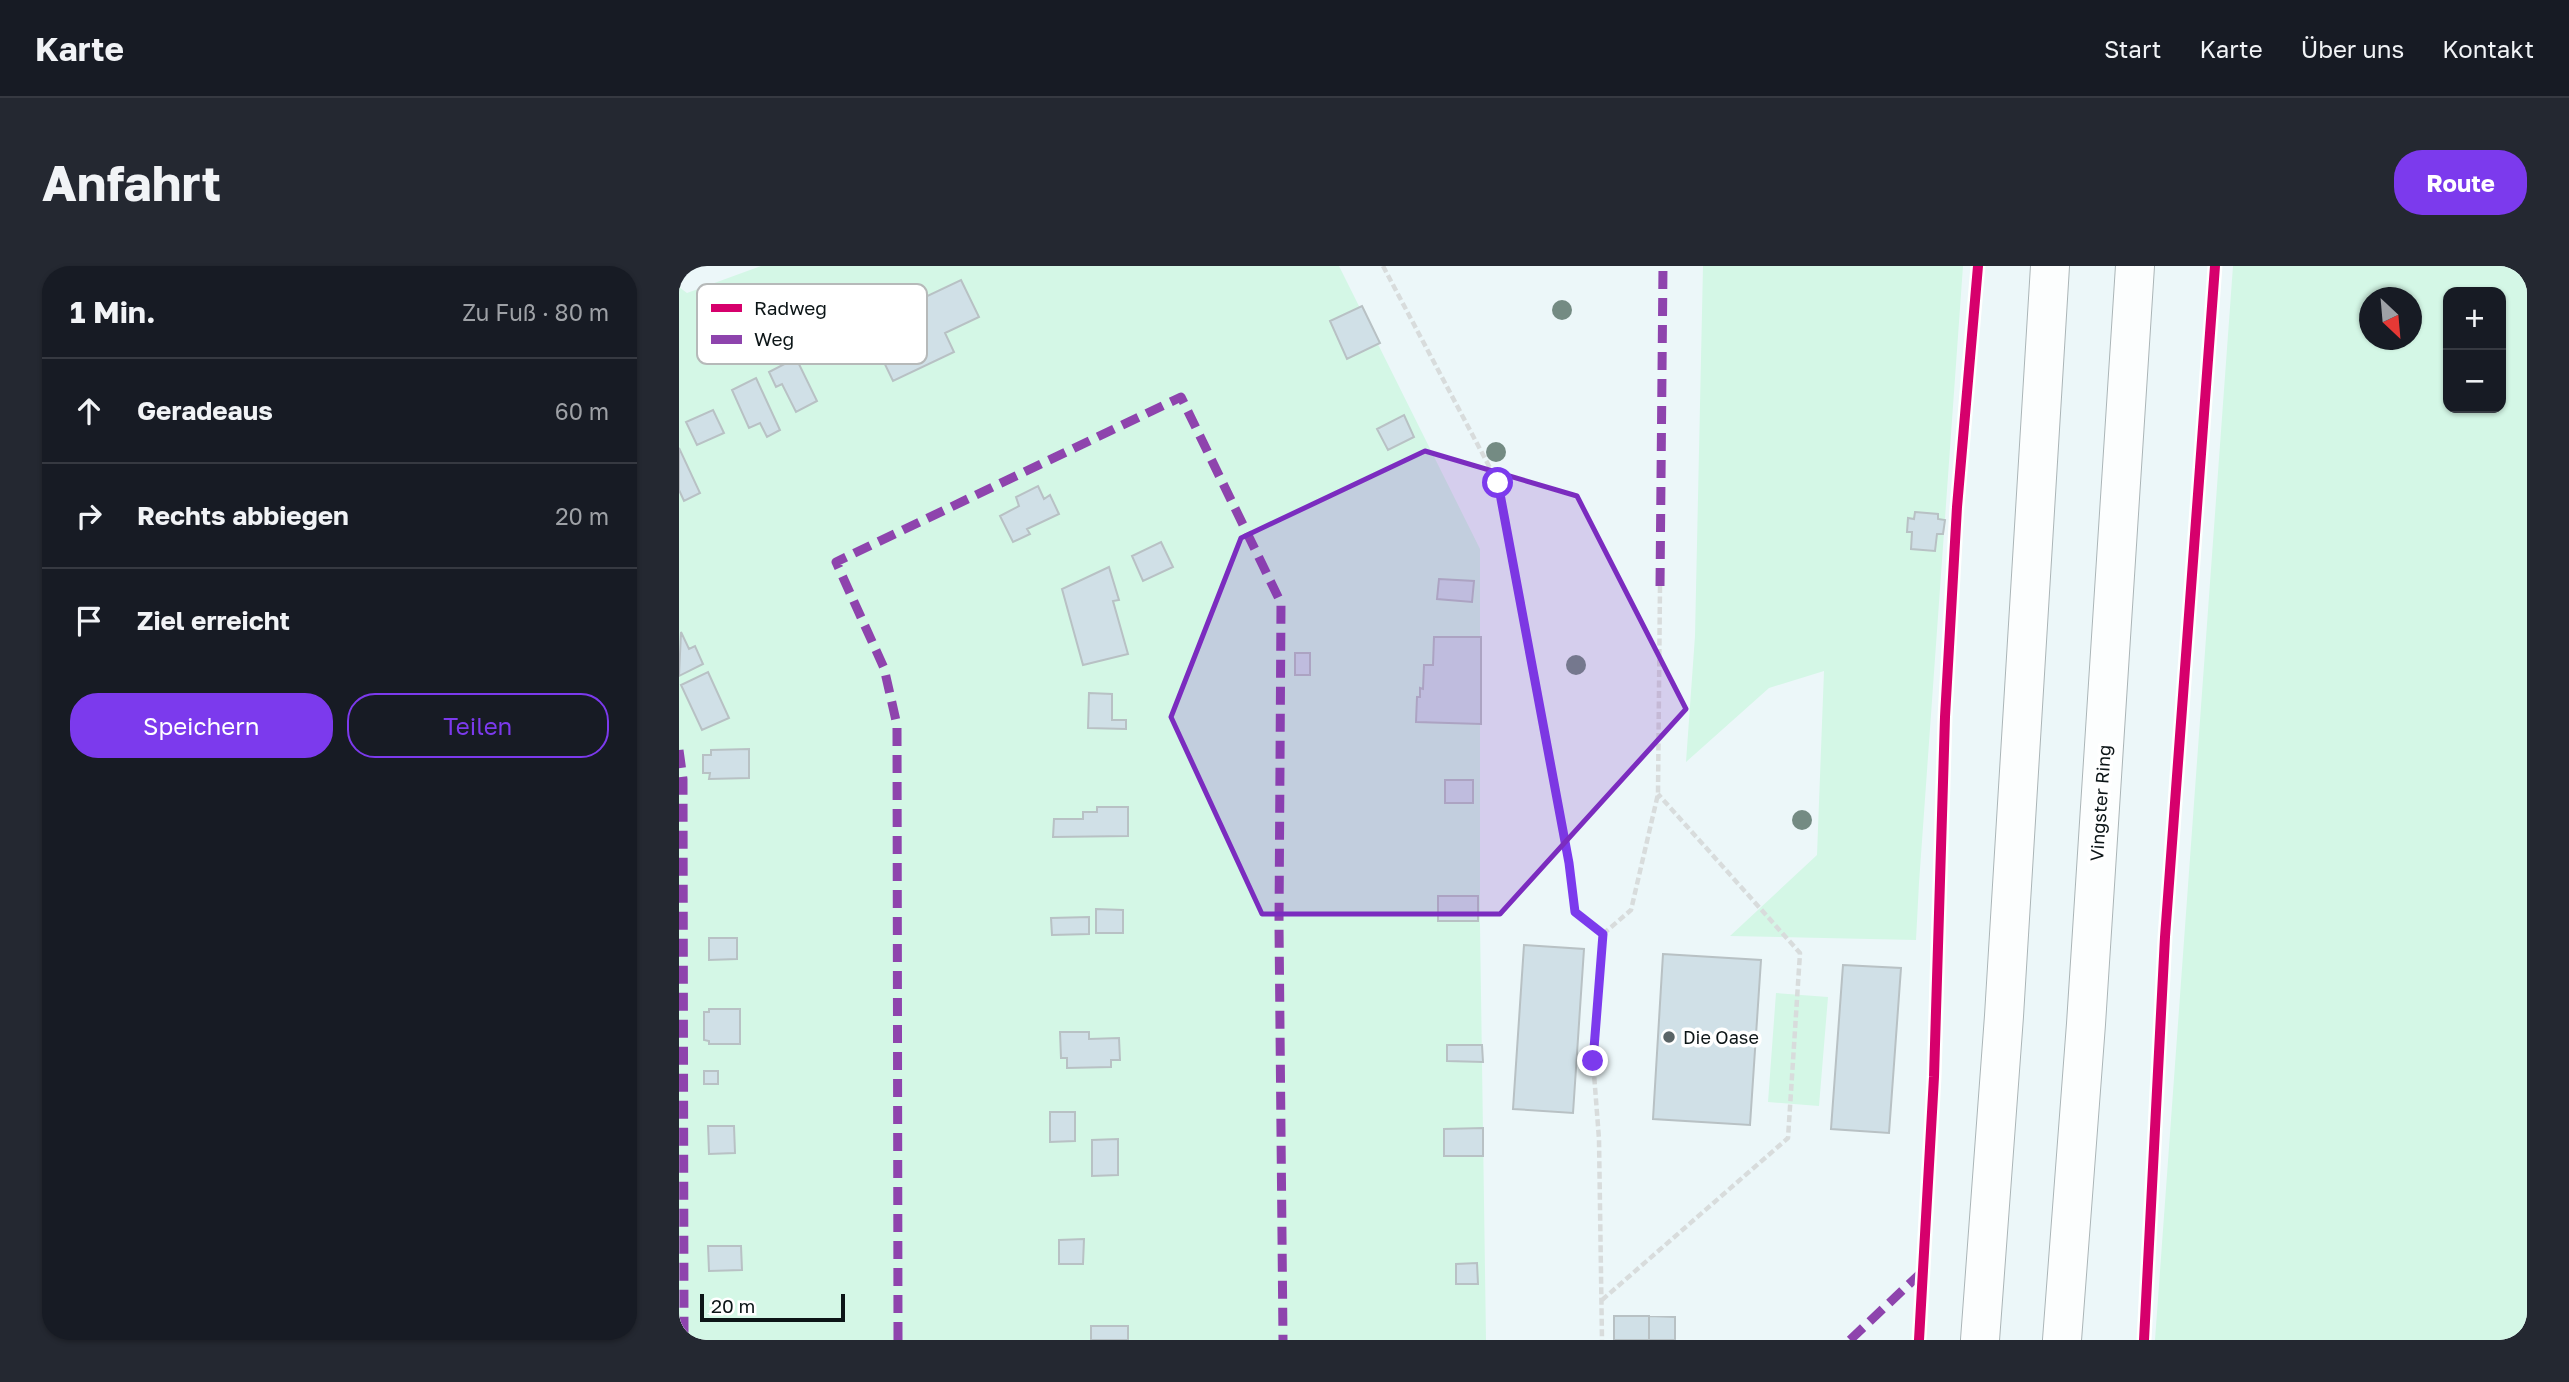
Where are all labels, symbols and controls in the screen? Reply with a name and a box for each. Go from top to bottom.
text: Karte [35,29,124,68]
text: Start [2104,34,2161,63]
text: Karte [2199,34,2263,63]
text: Über uns [2301,34,2404,63]
text: Kontakt [2442,34,2534,63]
button: Route [2394,150,2527,215]
text: Anfahrt [42,153,221,212]
legend [697,284,927,364]
north arrow [2359,287,2422,350]
map controls [2443,287,2506,413]
button: + [2443,287,2506,350]
text: 1 Min. [70,294,156,330]
text: Radweg [754,296,827,319]
text: Zu Fuß · 80 m [462,298,609,326]
text: Weg [754,327,794,350]
button: − [2443,350,2506,413]
icon: ahead [70,392,108,430]
text: Geradeaus [137,395,273,426]
text: 60 m [555,397,609,425]
route start [1482,467,1513,498]
icon: right [70,497,108,535]
text: Rechts abbiegen [137,500,349,531]
text: 20 m [555,502,609,530]
icon: arrive [70,602,108,640]
text: Ziel erreicht [137,605,290,636]
button: Speichern [70,693,333,758]
button: Teilen [347,693,609,758]
street label: Vingster Ring [2085,744,2115,862]
place label: Die Oase [1683,1026,1759,1048]
marker: Die Oase [1661,1029,1677,1045]
route end [1577,1045,1608,1076]
scale bar [700,1291,845,1323]
text: 20 m [711,1294,755,1317]

